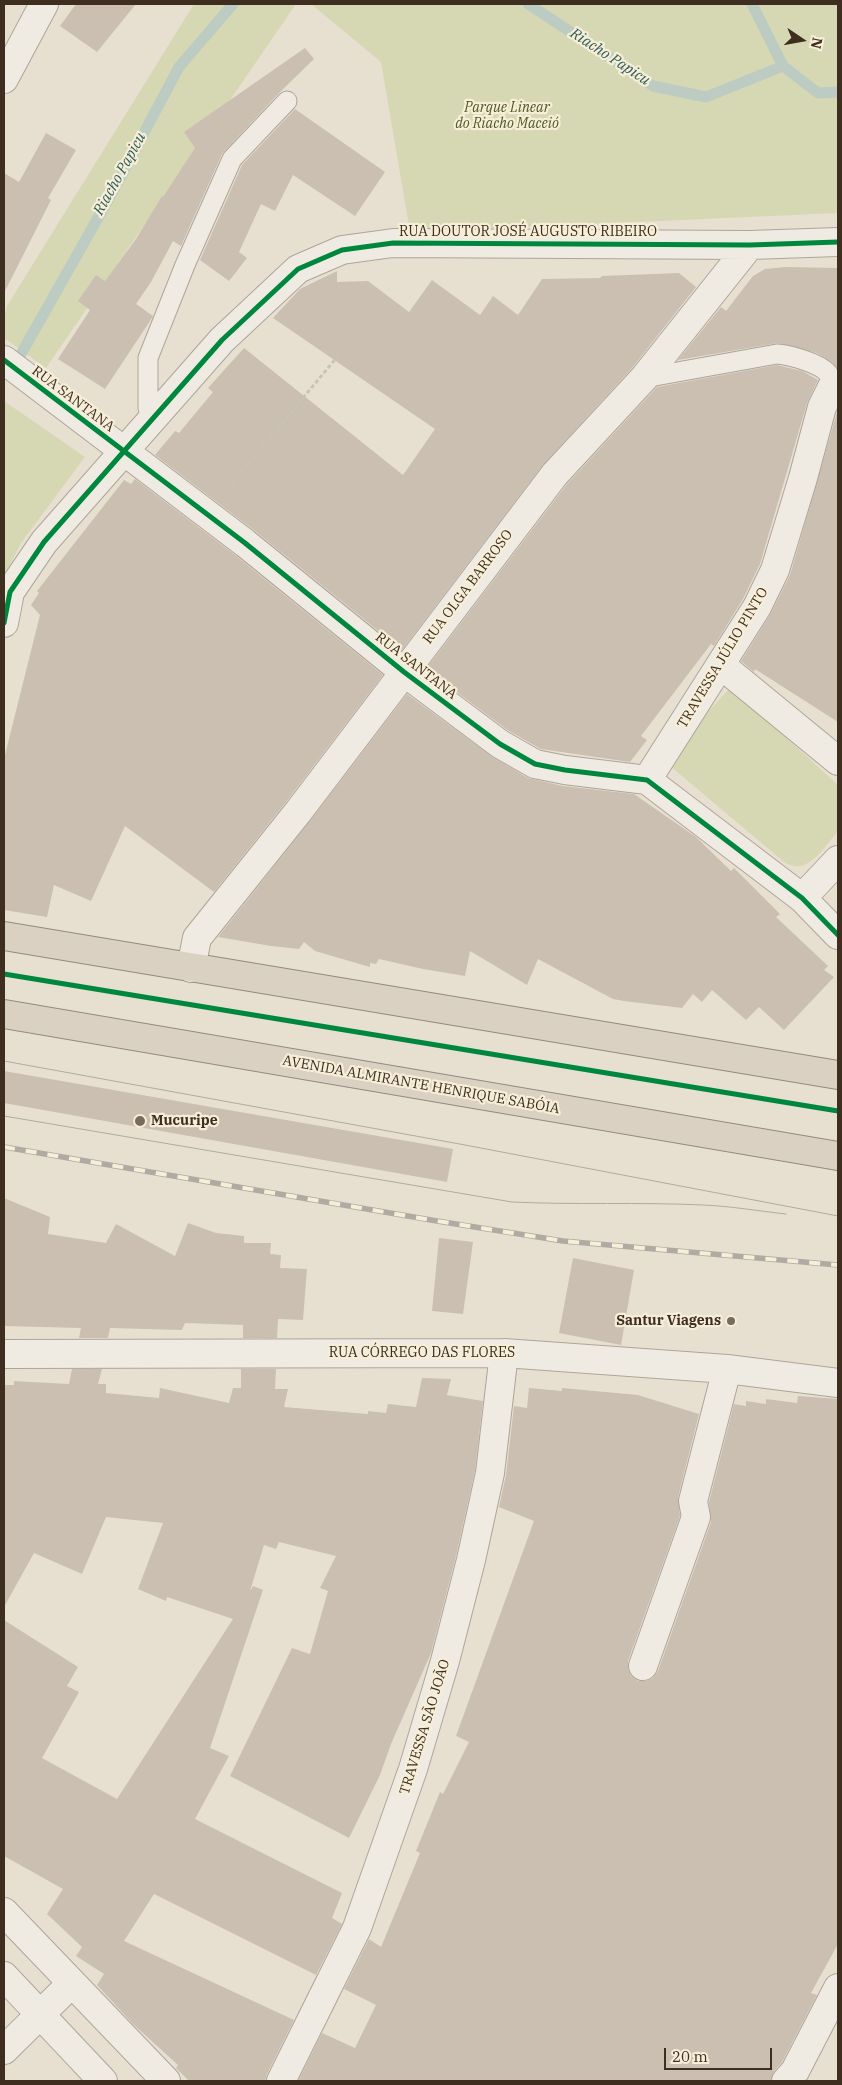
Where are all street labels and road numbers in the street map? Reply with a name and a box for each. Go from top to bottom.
street label: RUA DOUTOR JOSÉ AUGUSTO RIBEIRO [399,224,657,240]
street label: RUA SANTANA [28,363,118,435]
street label: RUA OLGA BARROSO [420,527,516,647]
street label: TRAVESSA JÚLIO PINTO [674,584,772,732]
street label: RUA SANTANA [372,629,460,703]
street label: AVENIDA ALMIRANTE HENRIQUE SABÓIA [281,1052,561,1118]
street label: RUA CÓRREGO DAS FLORES [329,1345,515,1361]
street label: TRAVESSA SÃO JOÃO [396,1657,454,1797]

